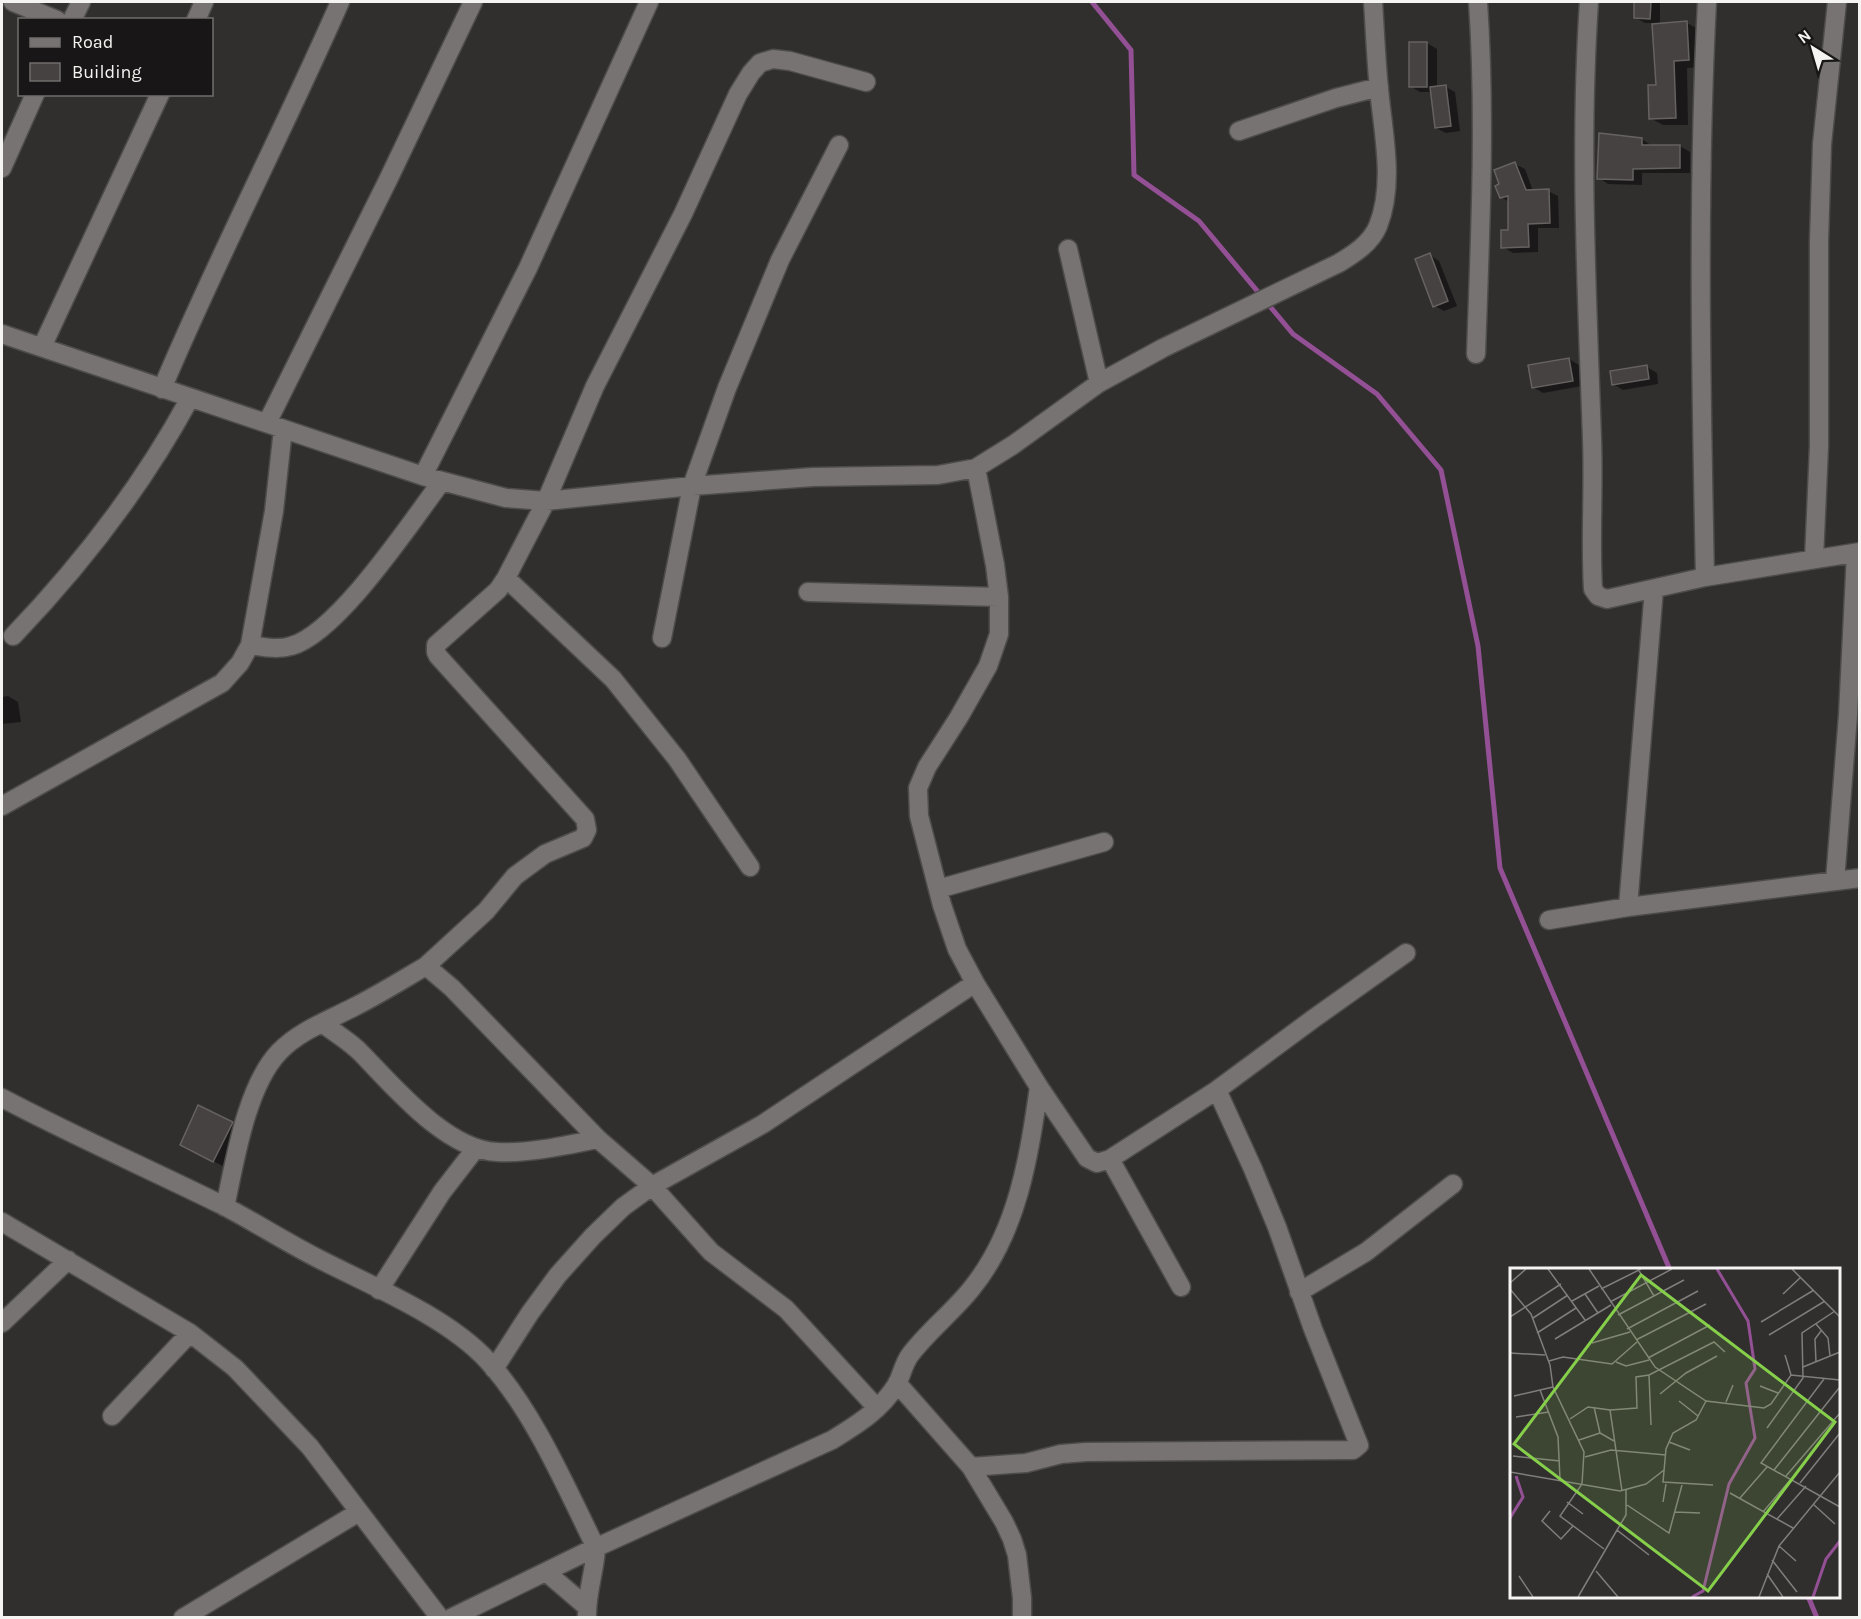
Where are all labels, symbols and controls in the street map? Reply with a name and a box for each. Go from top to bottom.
legend [18,18,213,96]
north arrow [1783,18,1843,78]
text: N [1794,25,1815,47]
text: Road [72,31,113,53]
text: Building [72,61,142,83]
inset map [1510,1268,1840,1598]

